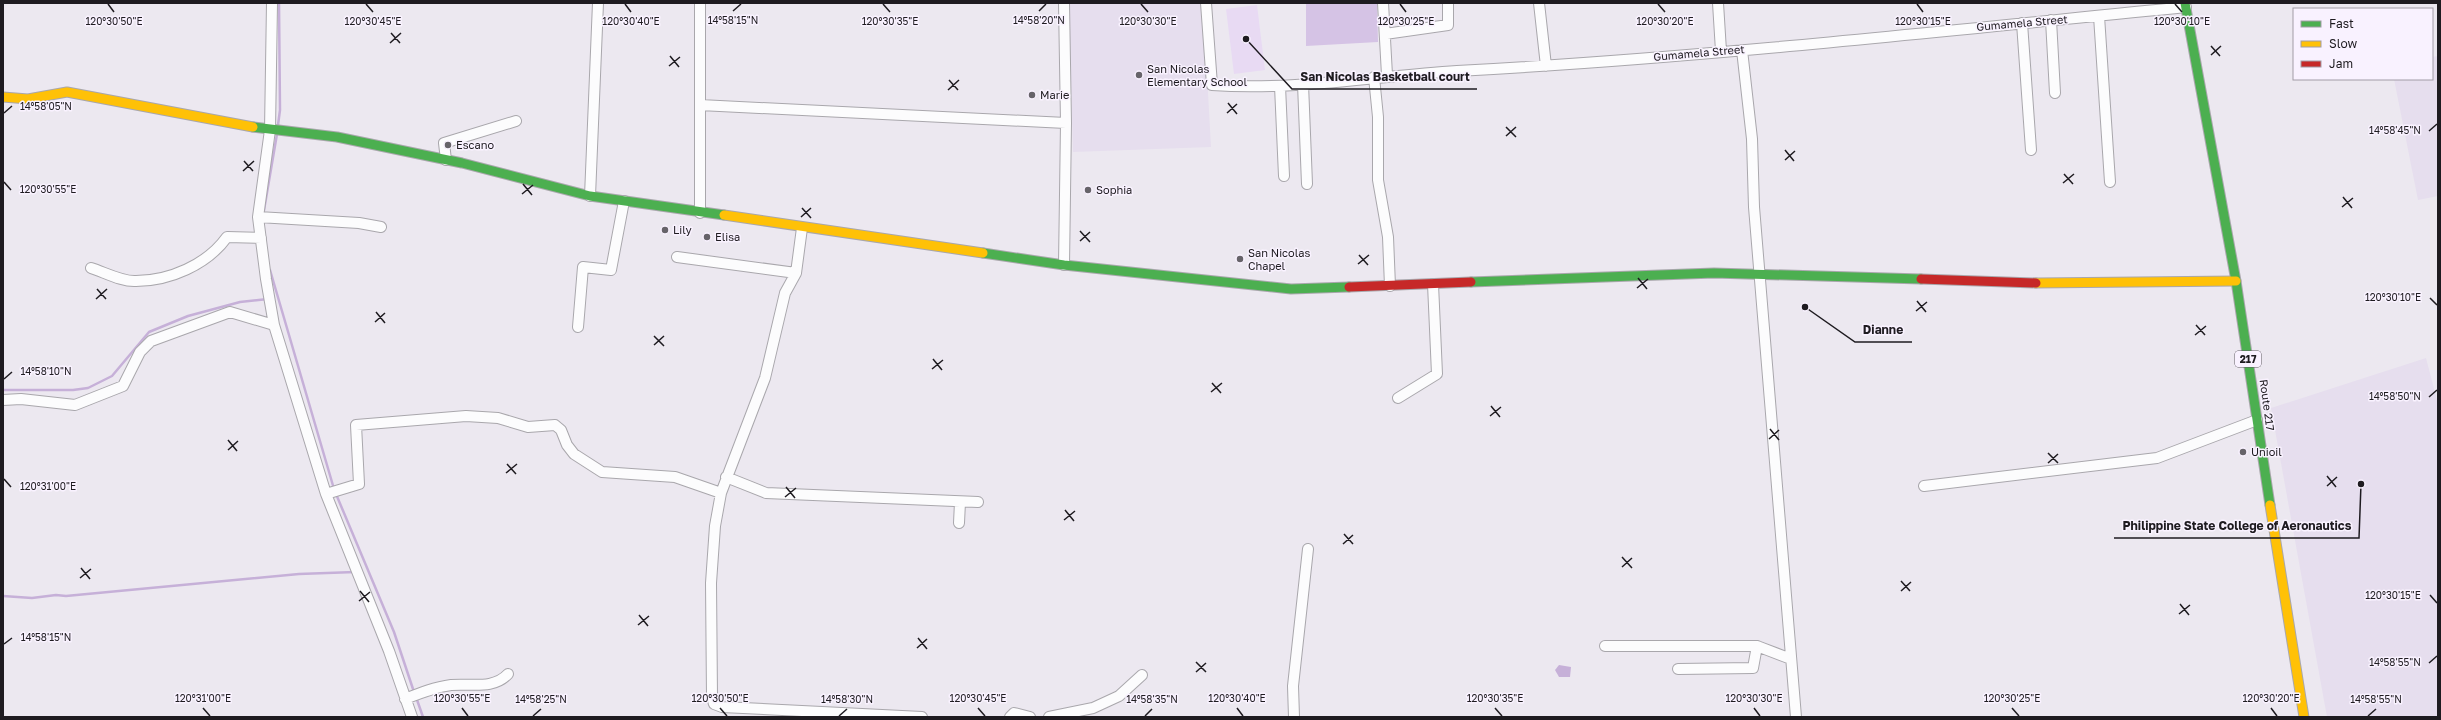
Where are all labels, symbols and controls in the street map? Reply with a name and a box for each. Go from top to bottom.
legend [2293,8,2433,80]
street label: Gumamela Street [1976,12,2068,33]
text: 14°58'15"N [708,14,758,26]
text: 14°58'20"N [1013,14,1065,26]
text: 120°30'50"E [86,15,143,27]
text: 120°30'45"E [345,15,401,27]
text: 120°30'40"E [602,15,660,27]
text: 120°30'35"E [862,15,918,27]
text: 120°30'30"E [1119,15,1177,27]
text: 120°30'25"E [1378,15,1434,27]
text: 120°30'20"E [1637,15,1694,27]
text: 120°30'15"E [1895,15,1951,27]
text: 120°30'10"E [2154,15,2210,27]
text: Fast [2329,16,2354,31]
text: Slow [2329,36,2357,51]
street label: Gumamela Street [1653,42,1745,63]
text: Jam [2329,56,2353,71]
place label: San Nicolas Elementary School [1147,62,1247,88]
callout: San Nicolas Basketball court [1292,65,1477,89]
text: San Nicolas Basketball court [1300,69,1470,84]
marker: San Nicolas Elementary School [1134,70,1144,80]
place label: Marie [1040,88,1069,101]
marker: Marie [1027,90,1037,100]
text: 14°58'05"N [20,100,72,112]
text: 14°58'45"N [2369,124,2421,136]
place label: Escano [456,138,495,151]
marker: Escano [443,140,453,150]
text: 120°30'55"E [20,183,76,195]
place label: Sophia [1096,183,1132,196]
marker: Sophia [1083,185,1093,195]
place label: Lily [673,223,692,236]
marker: Lily [660,225,670,235]
place label: Elisa [715,230,740,243]
marker: Elisa [702,232,712,242]
place label: San Nicolas Chapel [1248,246,1310,272]
marker: San Nicolas Chapel [1235,254,1245,264]
text: 120°30'10"E [2365,291,2421,303]
callout: Dianne [1855,318,1912,342]
text: Dianne [1863,322,1903,337]
road number: 217 [2235,351,2261,367]
text: 14°58'10"N [21,365,72,377]
street label: Route 217 [2257,378,2278,432]
text: 14°58'50"N [2369,390,2421,402]
place label: Unioil [2251,445,2282,458]
marker: Unioil [2238,447,2248,457]
text: 120°31'00"E [20,480,76,492]
callout: Philippine State College of Aeronautics [2114,514,2359,538]
text: Philippine State College of Aeronautics [2123,518,2352,533]
text: 120°30'15"E [2365,589,2421,601]
text: 14°58'15"N [21,631,71,643]
text: 14°58'55"N [2369,656,2421,668]
text: 120°31'00"E [175,692,231,704]
text: 120°30'55"E [434,692,490,704]
text: 120°30'50"E [692,692,749,704]
text: 120°30'45"E [950,692,1006,704]
text: 120°30'40"E [1208,692,1266,704]
text: 120°30'35"E [1467,692,1523,704]
text: 120°30'30"E [1725,692,1783,704]
text: 120°30'25"E [1984,692,2040,704]
text: 120°30'20"E [2243,692,2300,704]
text: 14°58'25"N [515,693,567,705]
text: 14°58'30"N [821,693,873,705]
text: 14°58'35"N [1126,693,1178,705]
text: 14°58'55"N [2350,693,2402,705]

